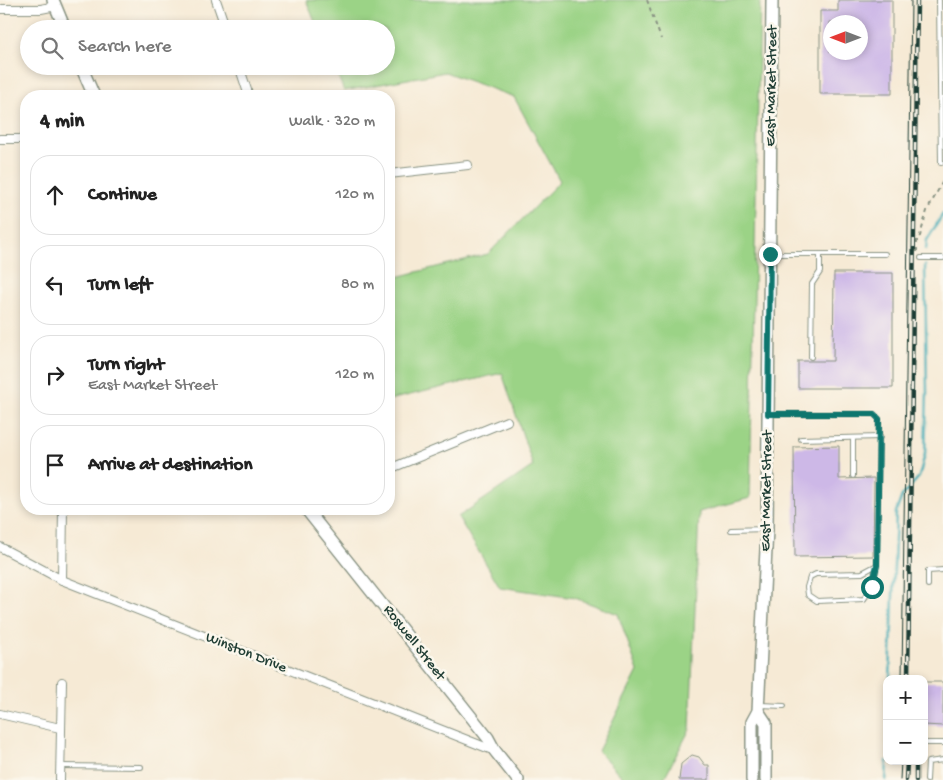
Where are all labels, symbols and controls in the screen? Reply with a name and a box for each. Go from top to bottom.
north arrow [823,15,868,60]
search box [20,20,395,75]
street label: East Market Street [762,23,782,147]
icon: search [38,34,66,62]
text: Search here [78,36,172,59]
text: 4 min [40,110,84,135]
text: Walk · 320 m [289,113,375,132]
icon: ahead [41,181,69,209]
text: Continue [88,184,157,207]
text: 120 m [335,186,374,205]
route end [759,243,782,266]
icon: left [41,271,69,299]
text: Turn left [88,274,152,297]
text: 80 m [341,276,374,295]
text: Turn right [88,354,164,377]
icon: right [41,361,69,389]
text: 120 m [335,366,374,385]
text: East Market Street [88,377,217,396]
street label: East Market Street [757,428,777,552]
icon: arrive [41,451,69,479]
text: Arrive at destination [88,454,252,477]
route start [861,576,884,599]
street label: Roswell Street [379,602,450,686]
street label: Winston Drive [203,629,289,678]
map controls [883,675,928,765]
button: + [883,675,928,720]
button: − [883,720,928,765]

